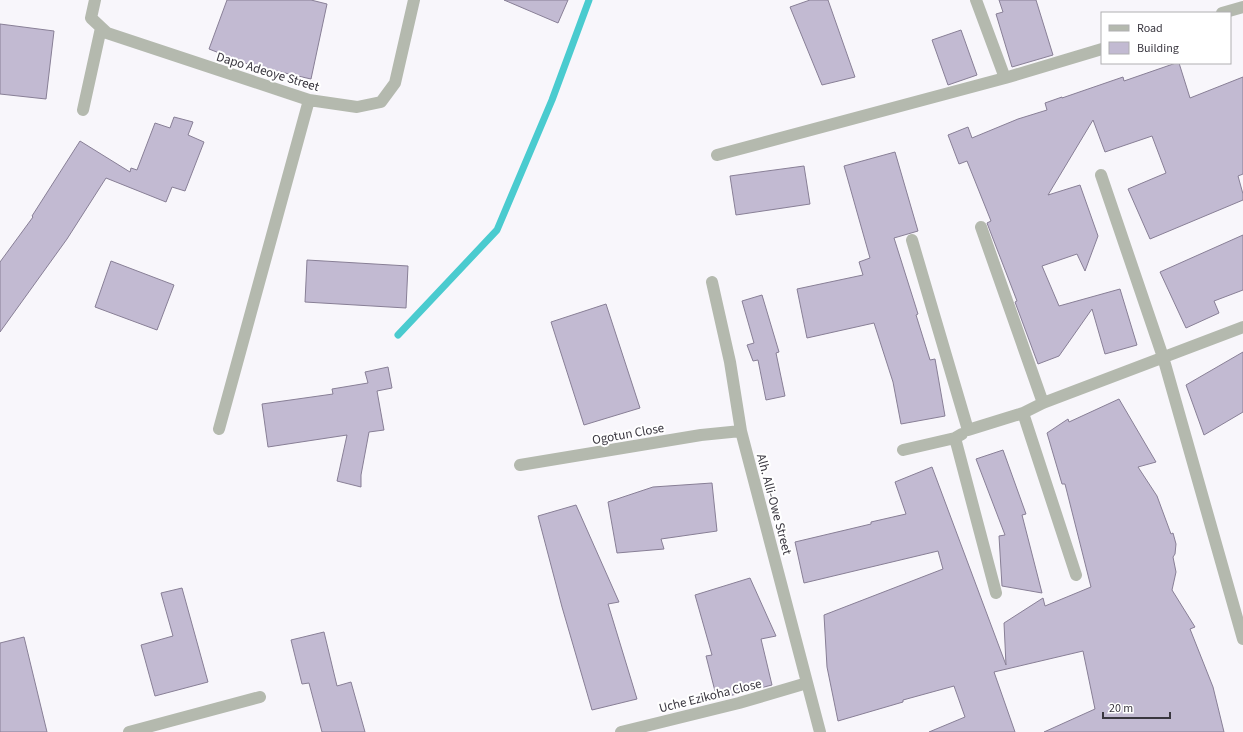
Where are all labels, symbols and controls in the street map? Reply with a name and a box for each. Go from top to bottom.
legend [1101,12,1231,64]
text: Road [1137,20,1163,37]
text: Building [1137,40,1179,57]
street label: Dapo Adeoye Street [214,48,322,96]
street label: Ogotun Close [591,419,666,449]
street label: Alh. Alli-Owe Street [752,452,796,557]
street label: Uche Ezikoha Close [657,675,763,717]
scale bar [1103,694,1170,720]
text: 20 m [1109,700,1133,717]

